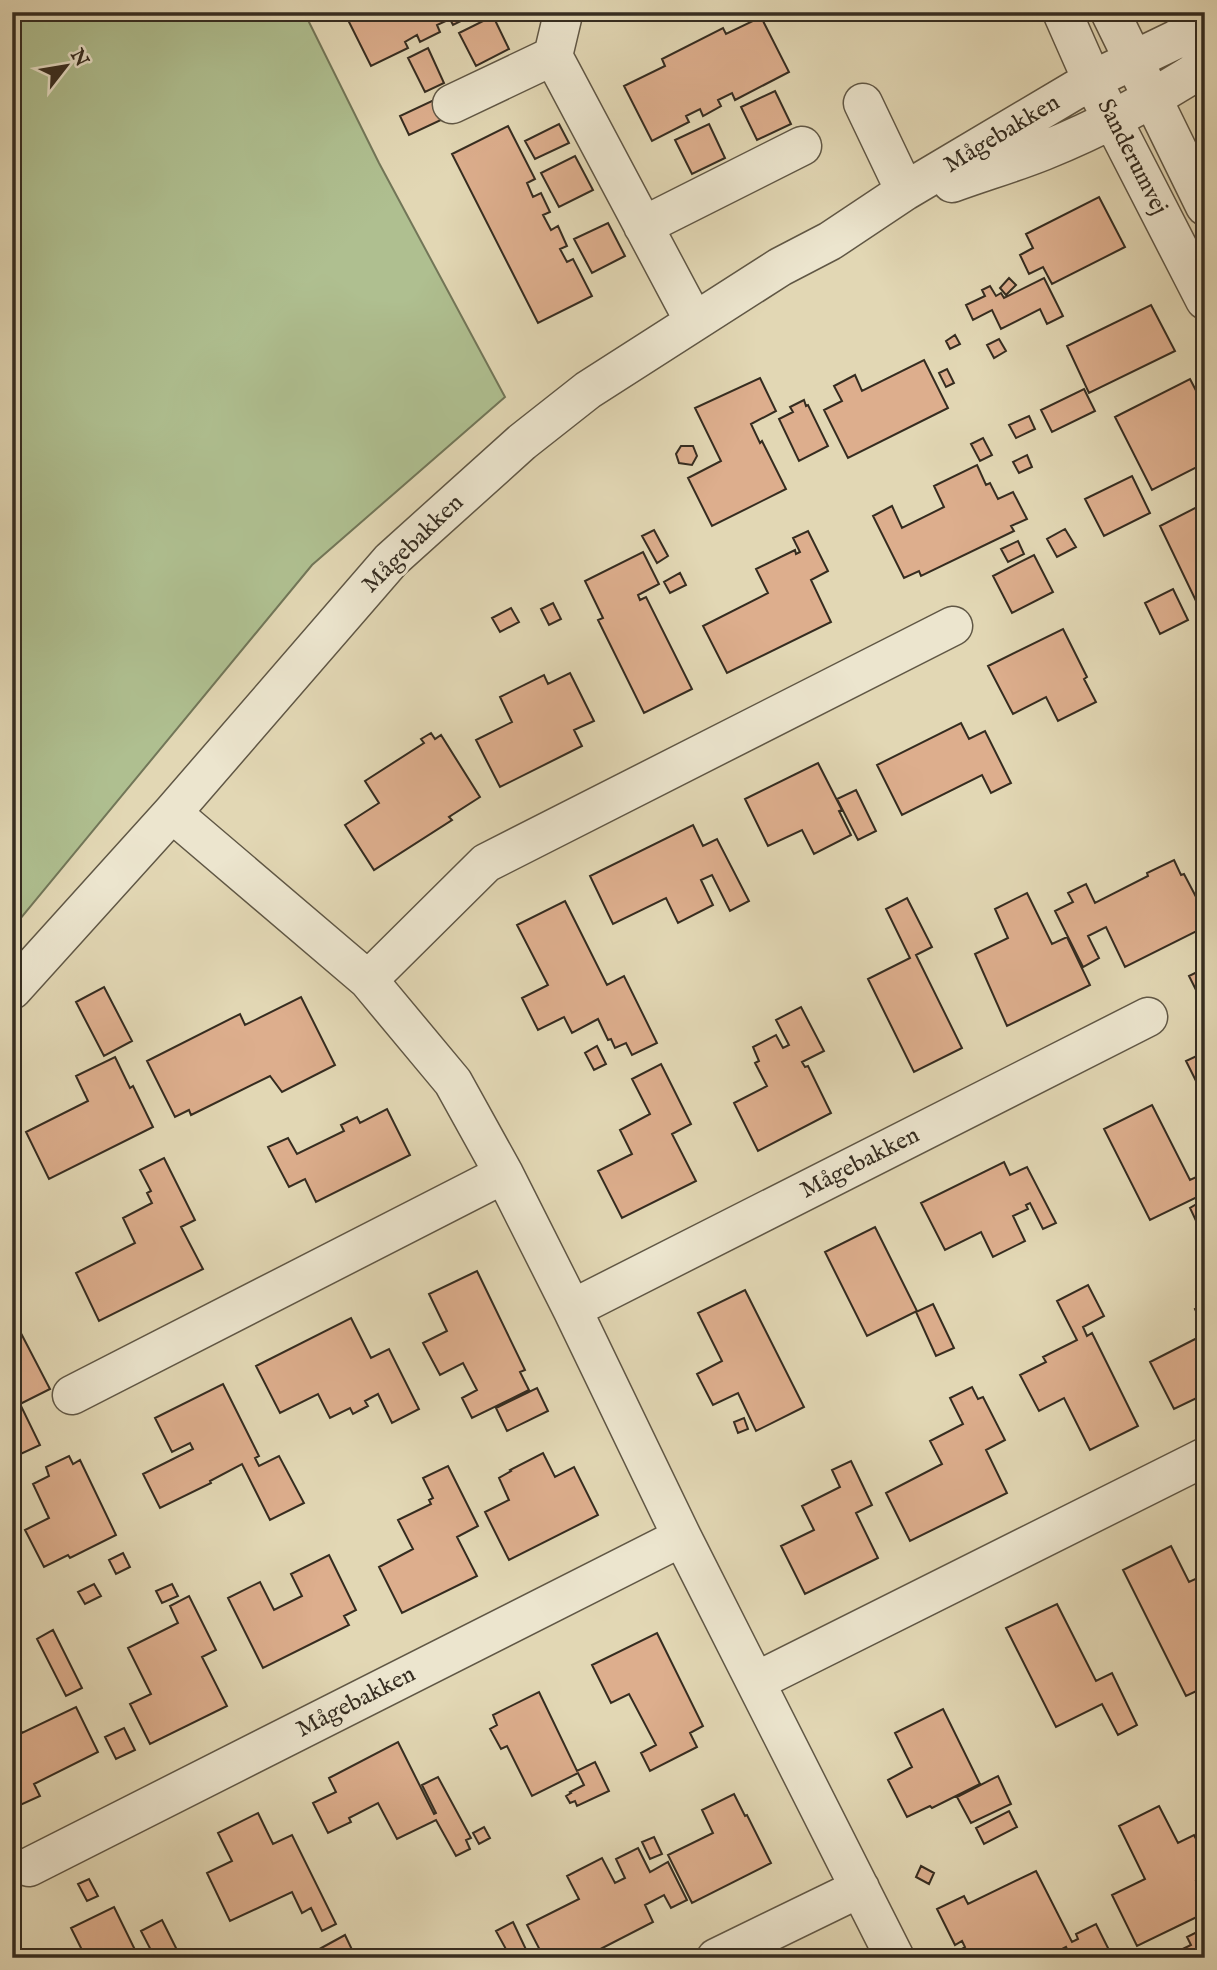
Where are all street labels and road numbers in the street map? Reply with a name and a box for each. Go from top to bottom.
street label: Mågebakken [939,87,1066,181]
street label: Sanderumvej [1090,94,1174,220]
street label: Mågebakken [356,488,470,600]
street label: Mågebakken [795,1120,925,1206]
street label: Mågebakken [291,1659,421,1745]

